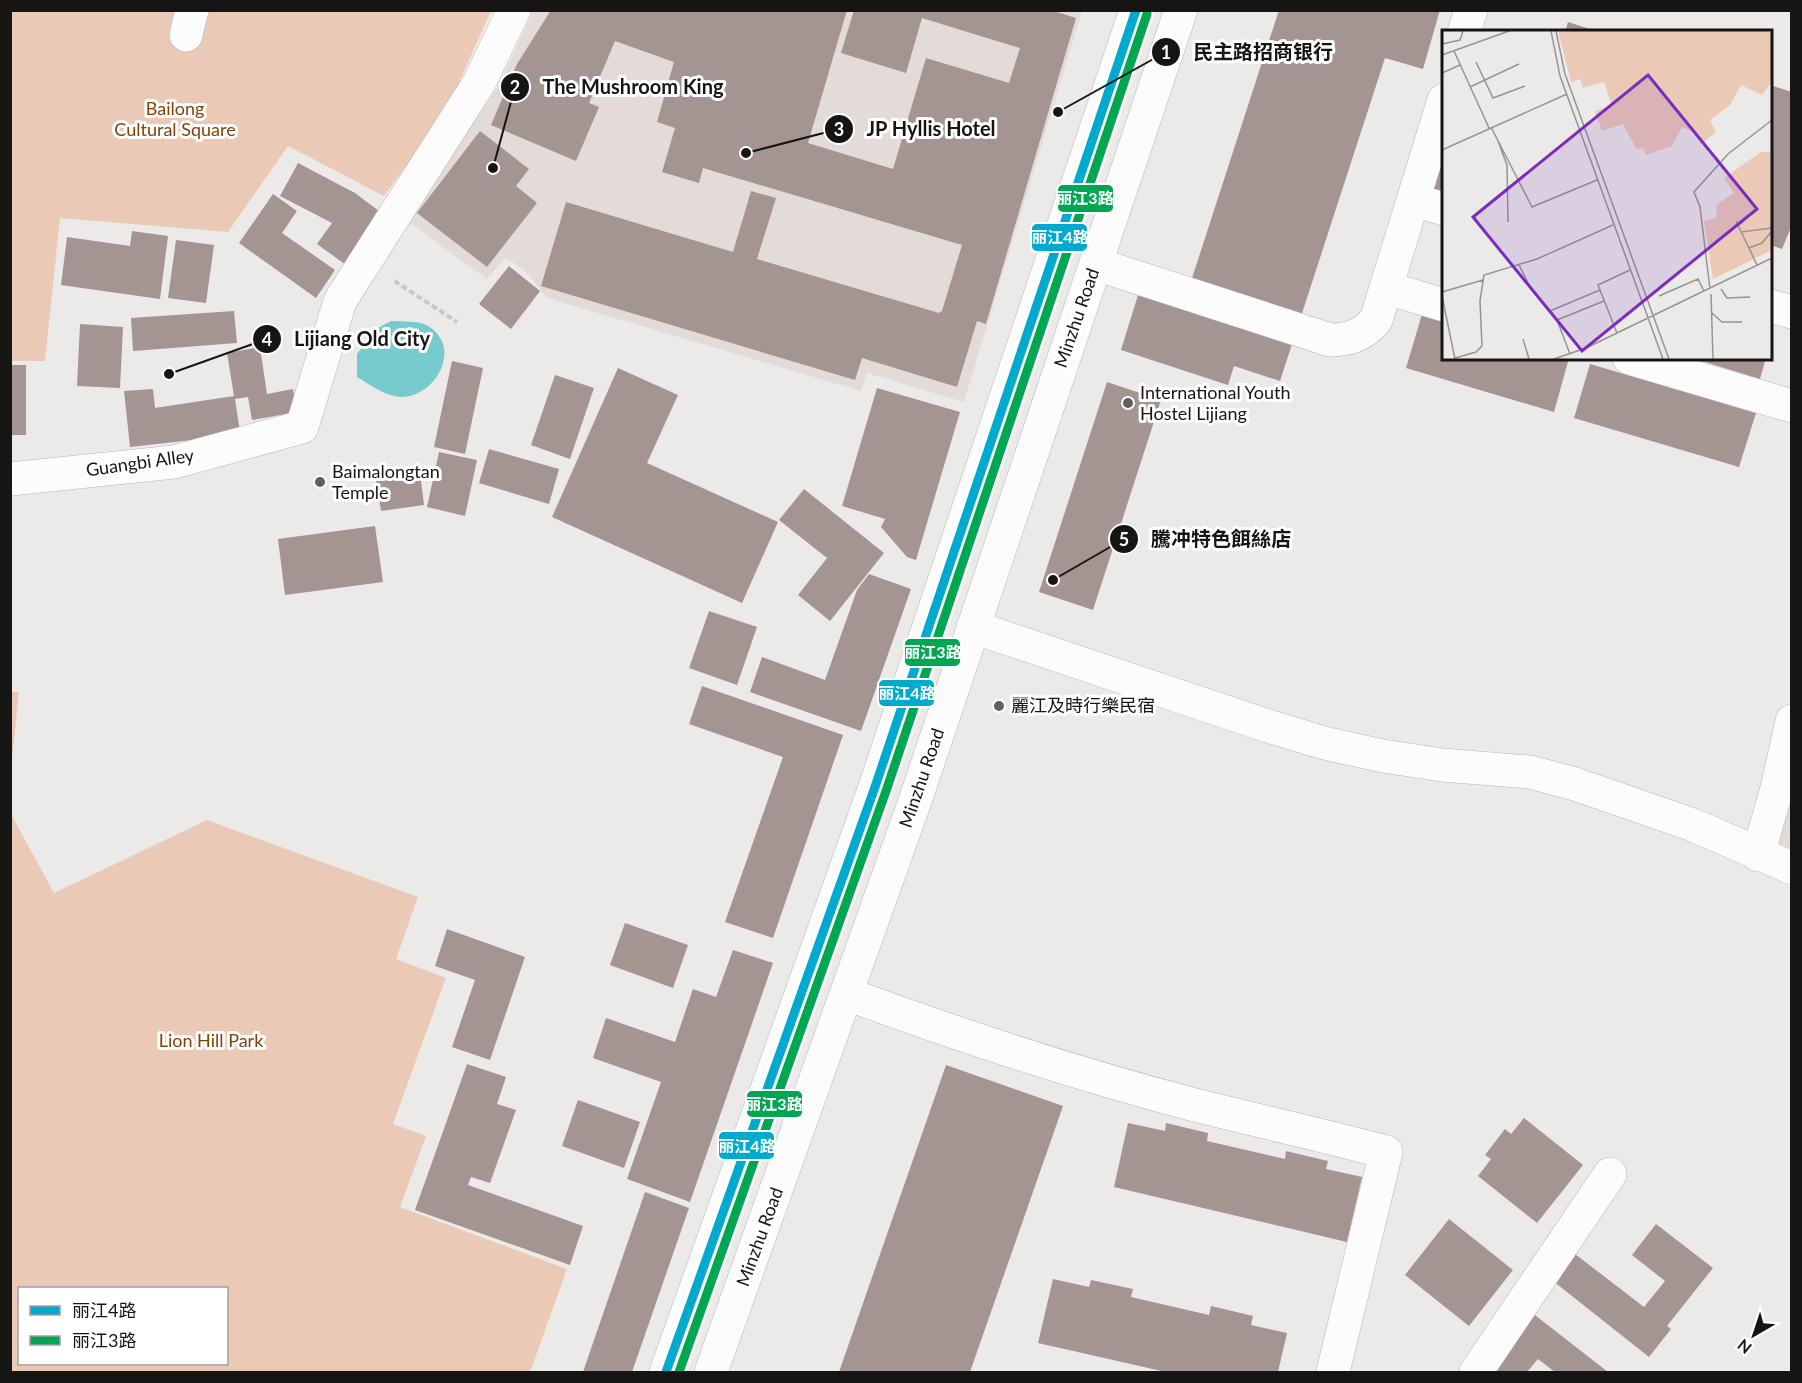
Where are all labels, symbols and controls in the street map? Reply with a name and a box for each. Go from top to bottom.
inset map [1442,30,1772,360]
callout: 民主路招商银行 [1151,33,1345,71]
text: 民主路招商银行 [1193,39,1333,63]
text: 1 [1161,41,1171,63]
callout: The Mushroom King [500,68,735,106]
text: The Mushroom King [542,74,724,98]
text: 2 [510,76,520,98]
park label: Bailong Cultural Square [114,97,236,140]
callout: JP Hyllis Hotel [824,110,1008,148]
text: JP Hyllis Hotel [866,116,996,140]
text: 3 [834,118,844,140]
line badge: 丽江3路 [1057,184,1114,213]
text: 丽江3路 [1056,188,1114,207]
line badge: 丽江4路 [1031,223,1088,252]
text: 丽江4路 [1031,227,1089,246]
street label: Minzhu Road [1049,265,1103,370]
callout: Lijiang Old City [252,320,442,358]
text: Lijiang Old City [294,326,430,350]
text: 4 [262,328,272,350]
place label: International Youth Hostel Lijiang [1140,381,1291,424]
marker: International Youth Hostel Lijiang [1121,396,1135,410]
street label: Guangbi Alley [84,443,196,480]
place label: Baimalongtan Temple [332,460,440,503]
marker: Baimalongtan Temple [313,475,327,489]
callout: 騰冲特色餌絲店 [1109,520,1303,558]
text: 騰冲特色餌絲店 [1151,526,1291,550]
text: 5 [1119,528,1129,550]
line badge: 丽江3路 [904,638,961,667]
text: 丽江3路 [904,642,962,661]
line badge: 丽江4路 [878,679,935,707]
text: 丽江4路 [878,683,936,702]
place label: 麗江及時行樂民宿 [1011,694,1155,716]
marker: 麗江及時行樂民宿 [992,699,1006,713]
street label: Minzhu Road [894,725,948,830]
park label: Lion Hill Park [159,1029,264,1051]
line badge: 丽江3路 [746,1090,803,1118]
text: 丽江3路 [745,1094,803,1113]
line badge: 丽江4路 [718,1131,775,1160]
text: 丽江4路 [718,1136,776,1155]
street label: Minzhu Road [731,1184,787,1289]
legend [18,1287,228,1365]
text: 丽江4路 [72,1299,136,1321]
north arrow [1724,1305,1784,1365]
text: 丽江3路 [72,1329,136,1351]
text: N [1733,1336,1755,1358]

